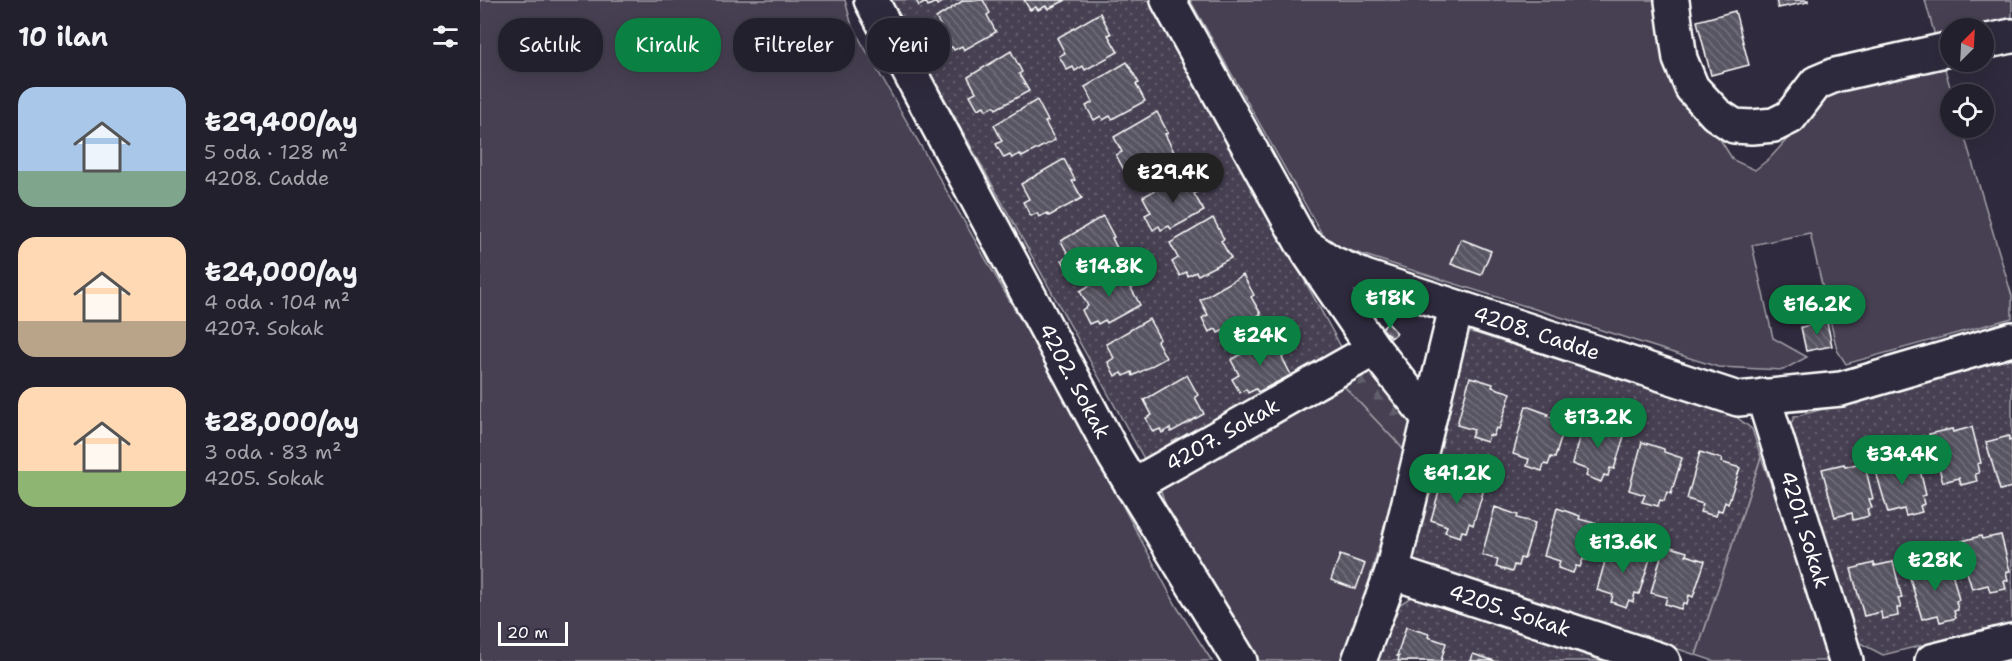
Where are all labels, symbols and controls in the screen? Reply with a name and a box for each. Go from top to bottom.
chip: Satılık [498,18,603,72]
chip: Kiralık [615,18,721,72]
chip: Filtreler [733,18,855,72]
chip: Yeni [867,18,950,72]
north arrow [1940,18,1994,72]
map controls [1940,18,1994,138]
text: 10 ilan [18,19,108,54]
icon: filters [429,20,462,53]
button: locate [1940,84,1994,138]
text: ₺29,400/ay [204,104,358,139]
icon: home [66,111,138,183]
text: 5 oda · 128 m² [204,139,348,165]
pin: ₺29.4K [1124,153,1222,204]
text: ₺29.4K [1137,159,1209,185]
text: 4208. Cadde [204,165,329,191]
pin: ₺14.8K [1060,247,1158,298]
text: ₺14.8K [1075,253,1143,279]
text: ₺24,000/ay [204,254,358,289]
icon: home [66,261,138,333]
pin: ₺18K [1354,279,1426,330]
text: ₺18K [1365,285,1415,311]
pin: ₺16.2K [1768,285,1866,336]
text: 4 oda · 104 m² [204,289,350,315]
text: ₺16.2K [1783,291,1851,317]
street label: 4208. Cadde [1470,299,1604,367]
text: 4207. Sokak [204,315,324,341]
pin: ₺24K [1224,316,1296,367]
street label: 4202. Sokak [1032,318,1117,444]
text: ₺24K [1233,322,1287,348]
street label: 4207. Sokak [1161,391,1284,478]
pin: ₺13.2K [1549,398,1647,449]
text: ₺28,000/ay [204,404,359,439]
text: ₺13.2K [1564,404,1632,430]
icon: home [66,411,138,483]
pin: ₺34.4K [1853,435,1951,486]
text: 3 oda · 83 m² [204,439,342,465]
text: ₺34.4K [1866,441,1938,467]
pin: ₺41.2K [1408,454,1506,505]
text: ₺41.2K [1423,460,1491,486]
text: 4205. Sokak [204,465,325,491]
street label: 4201. Sokak [1773,467,1836,592]
pin: ₺13.6K [1574,523,1672,574]
text: ₺13.6K [1589,529,1657,555]
pin: ₺28K [1899,541,1971,592]
text: ₺28K [1908,547,1962,573]
street label: 4205. Sokak [1445,578,1574,644]
scale bar [498,619,568,646]
text: 20 m [507,622,548,643]

